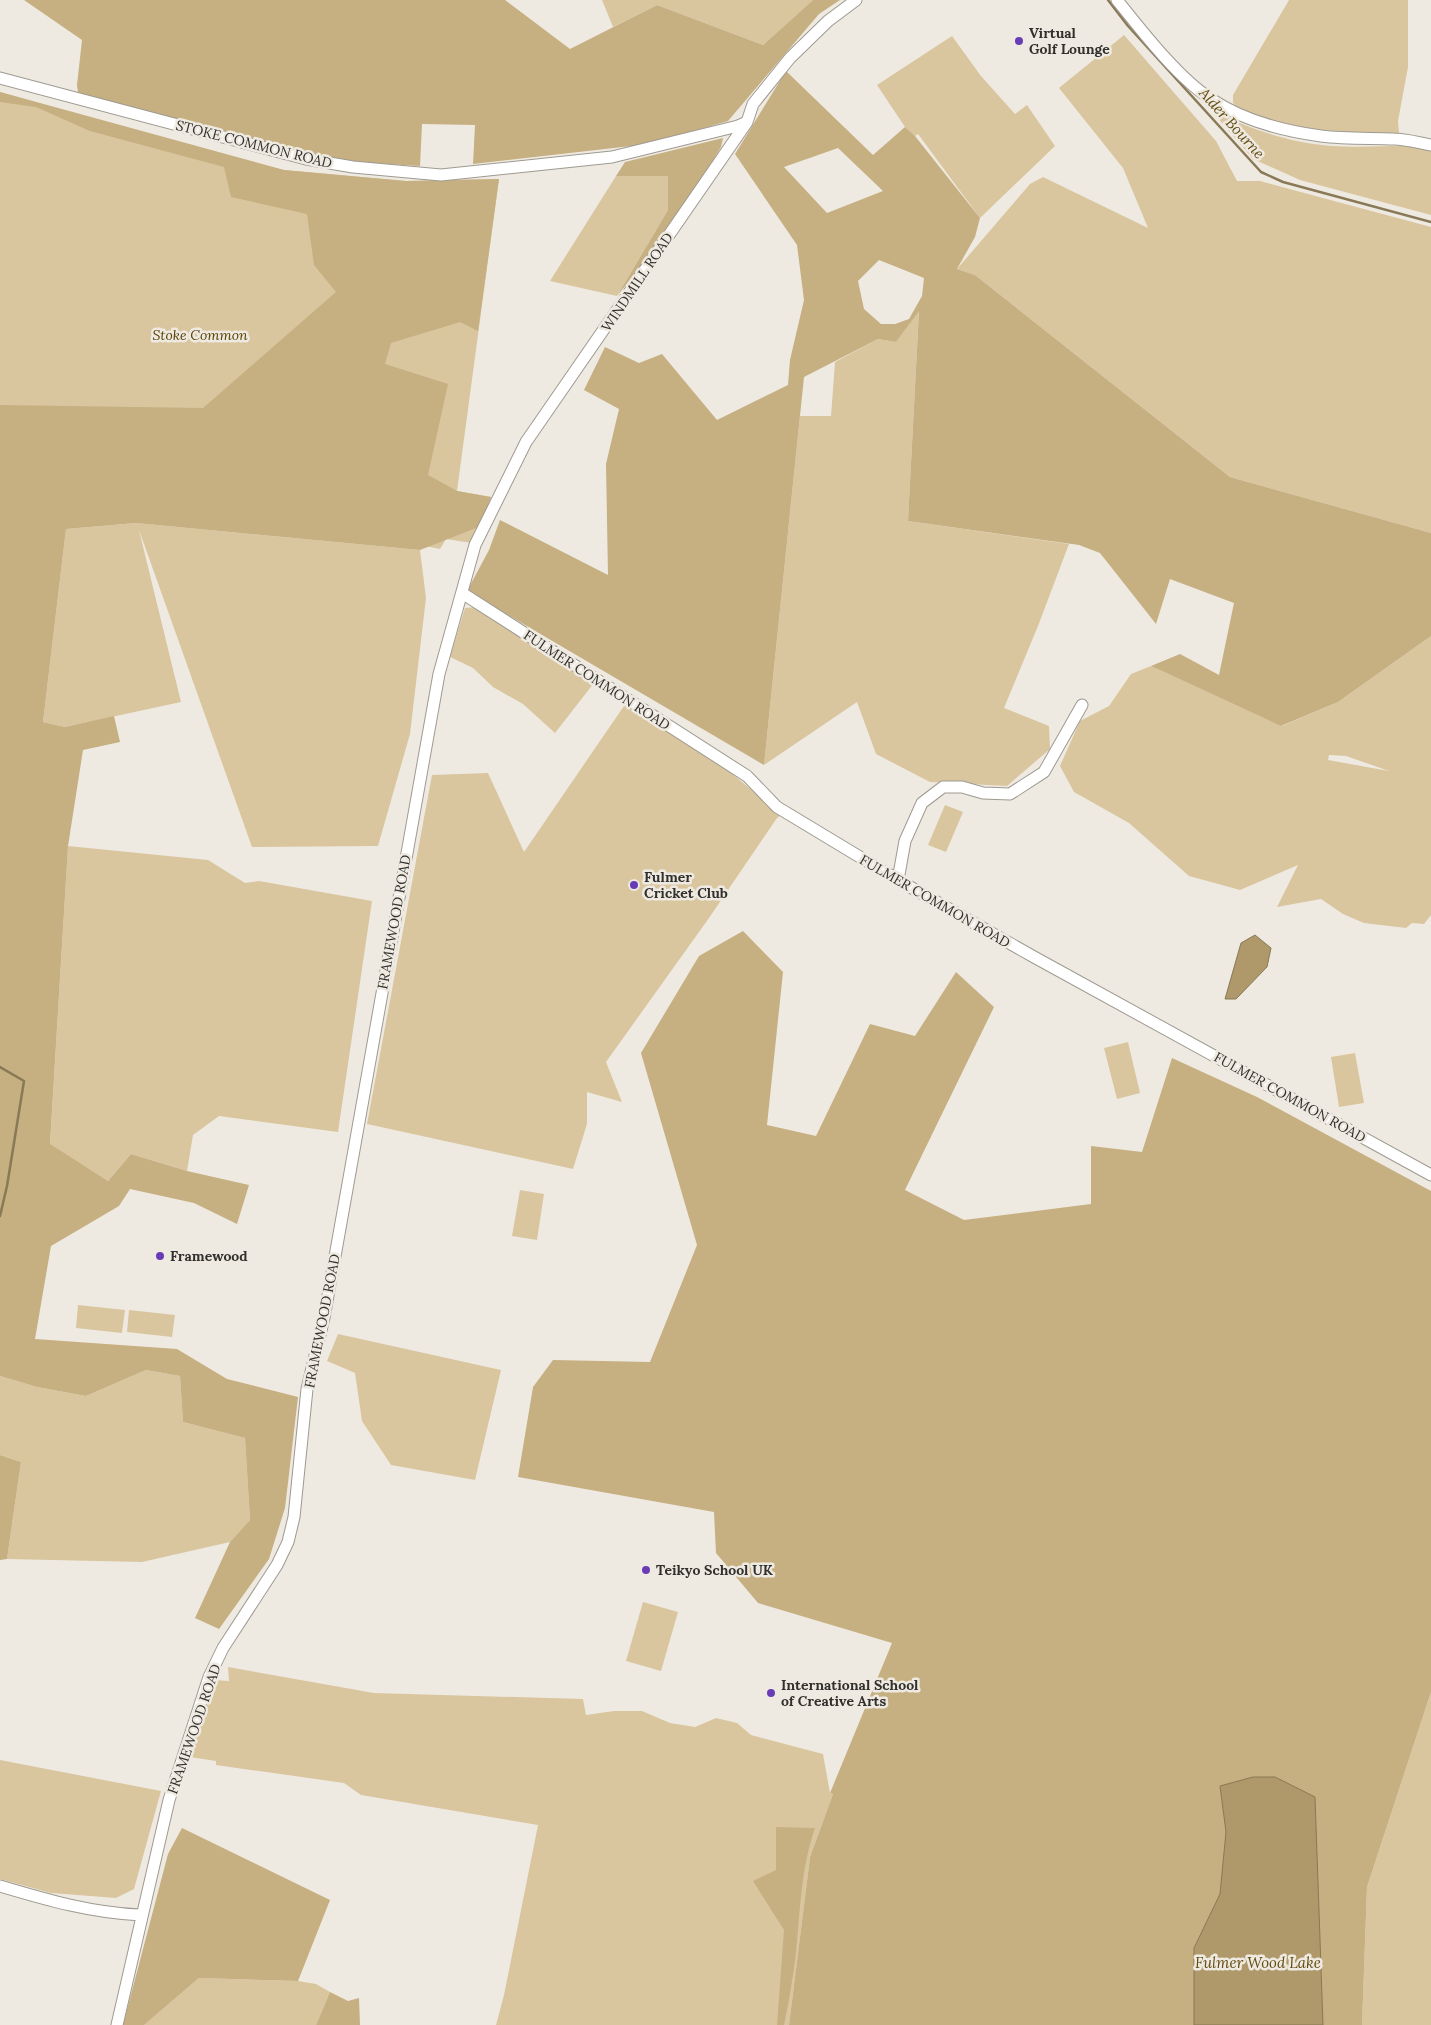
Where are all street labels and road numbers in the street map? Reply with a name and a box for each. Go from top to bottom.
street label: STOKE COMMON ROAD [174,116,334,172]
street label: WINDMILL ROAD [597,229,677,335]
street label: FULMER COMMON ROAD [520,626,674,734]
street label: FULMER COMMON ROAD [856,850,1014,952]
street label: FRAMEWOOD ROAD [373,853,415,991]
street label: FULMER COMMON ROAD [1211,1048,1369,1146]
street label: FRAMEWOOD ROAD [300,1252,344,1390]
street label: FRAMEWOOD ROAD [163,1662,225,1796]

